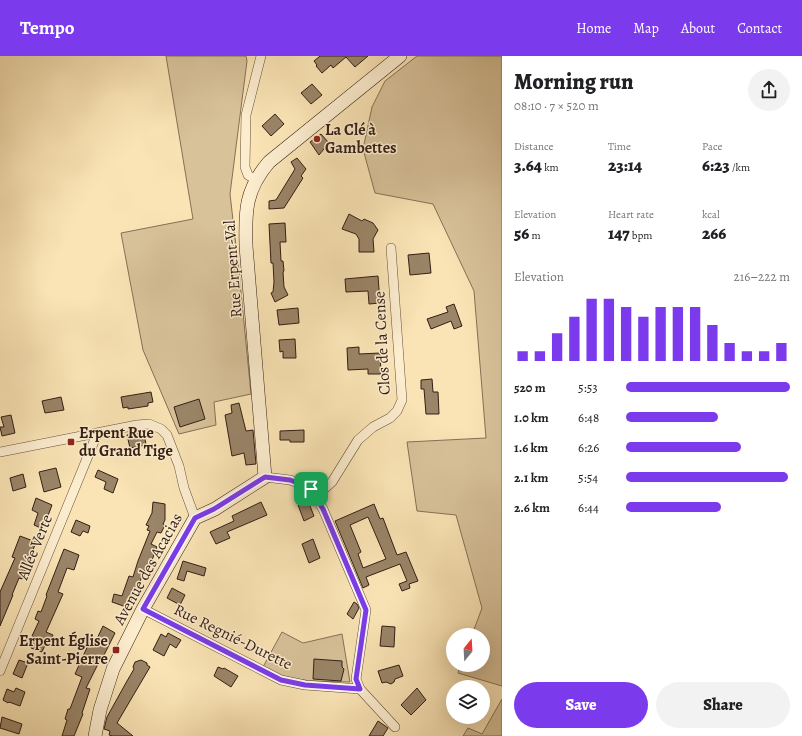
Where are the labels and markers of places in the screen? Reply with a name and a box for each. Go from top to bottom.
place label: La Clé à Gambettes [325,119,397,159]
marker: La Clé à Gambettes [312,134,322,144]
place label: Erpent Rue du Grand Tige [79,422,173,462]
marker: Erpent Rue du Grand Tige [66,437,76,447]
pin [294,472,328,506]
place label: Erpent Église Saint-Pierre [19,630,108,670]
marker: Erpent Église Saint-Pierre [111,645,121,655]

